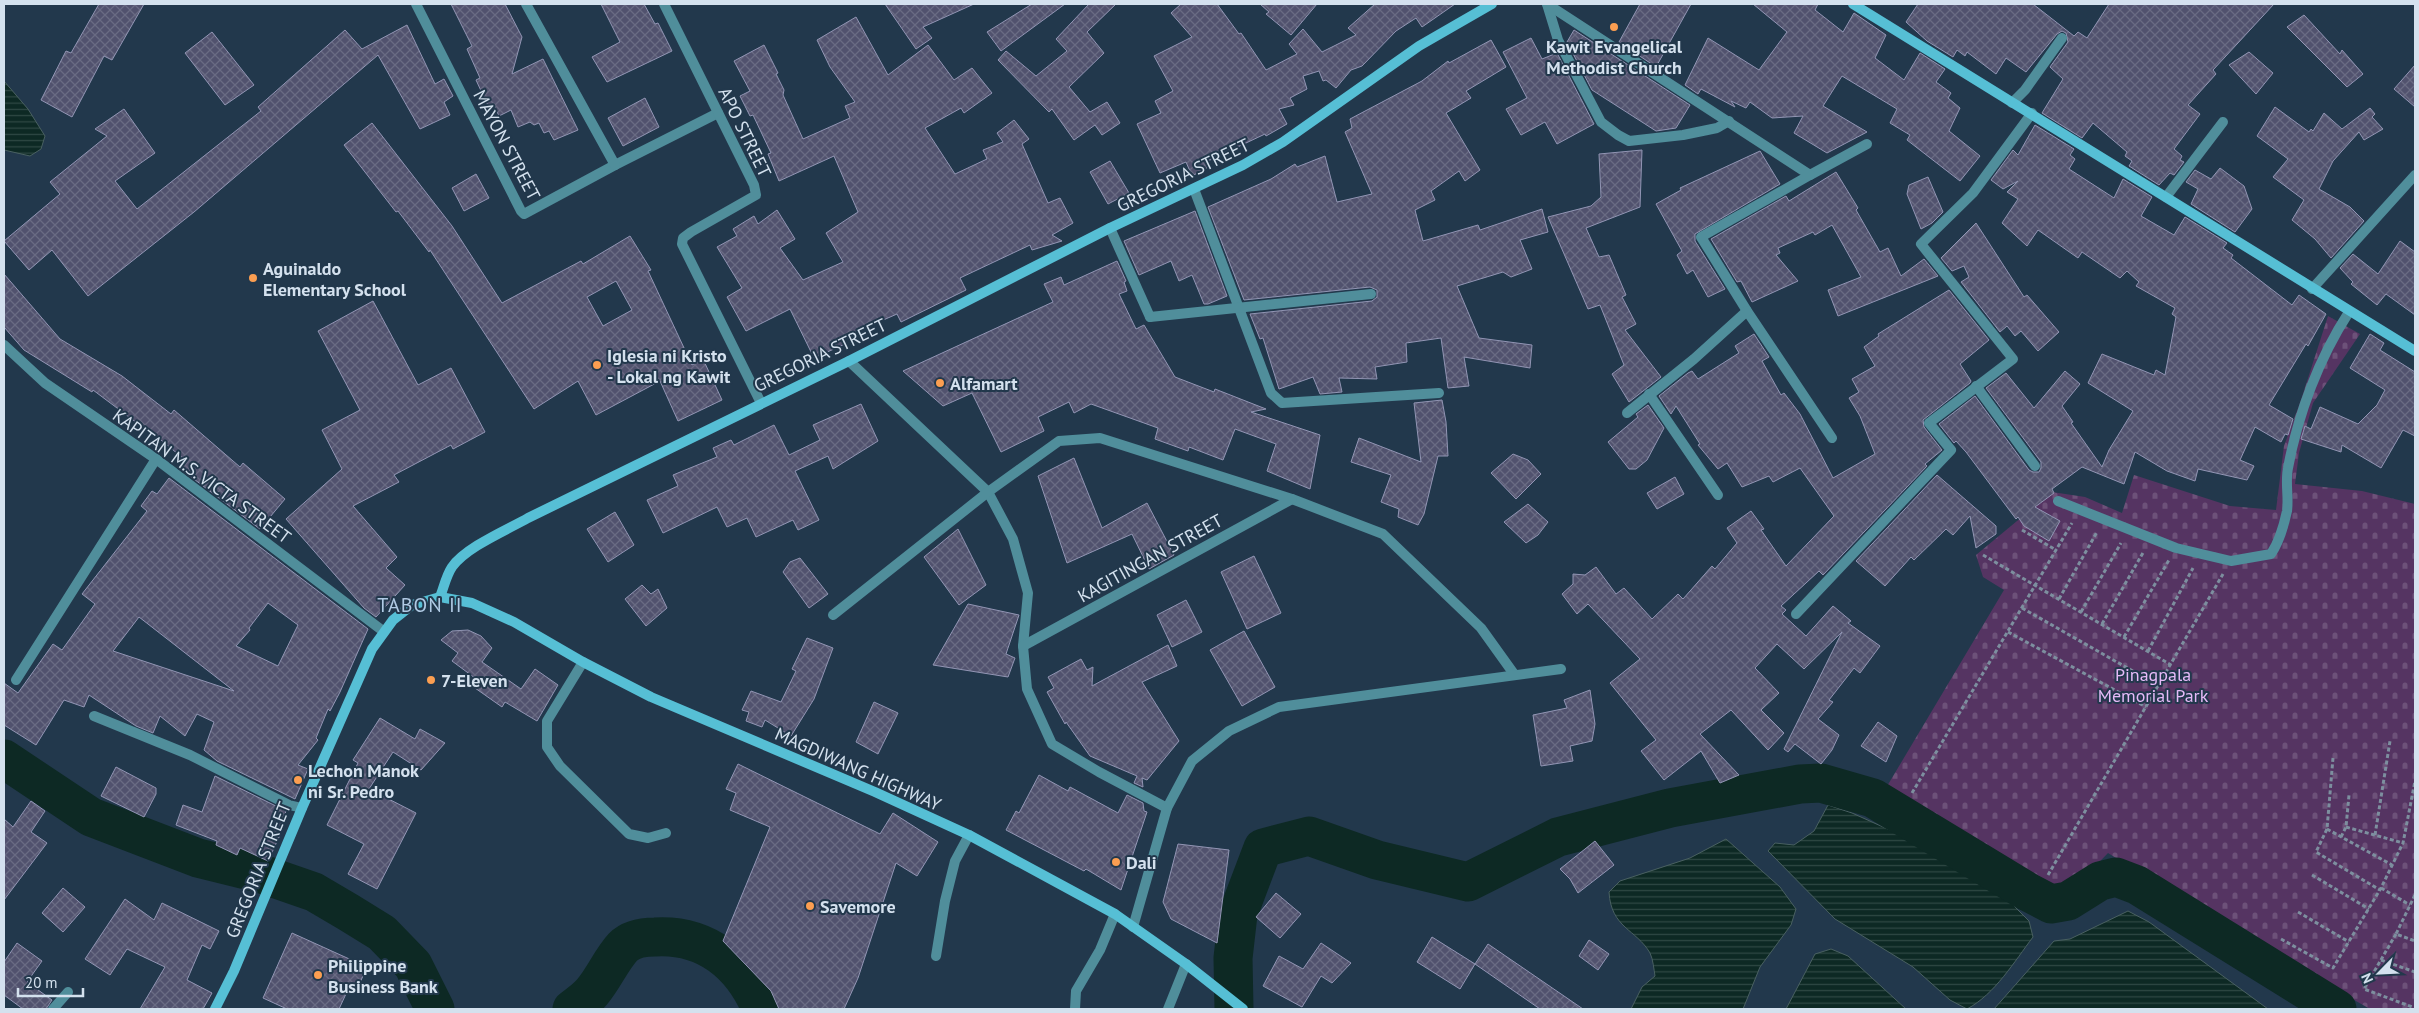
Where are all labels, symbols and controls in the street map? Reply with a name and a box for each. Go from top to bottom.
marker: Kawit Evangelical Methodist Church [1608,21,1620,33]
place label: Kawit Evangelical Methodist Church [1546,35,1683,79]
street label: APO STREET [713,83,777,181]
street label: MAYON STREET [468,86,546,204]
street label: GREGORIA STREET [1113,133,1253,217]
place label: Aguinaldo Elementary School [263,257,407,301]
marker: Aguinaldo Elementary School [247,272,259,284]
street label: GREGORIA STREET [750,313,890,397]
place label: Iglesia ni Kristo - Lokal ng Kawit [607,344,731,388]
marker: Iglesia ni Kristo - Lokal ng Kawit [591,359,603,371]
place label: Alfamart [950,372,1018,395]
marker: Alfamart [934,377,946,389]
street label: KAPITAN M.S. VICTA STREET [108,404,296,549]
street label: KAGITINGAN STREET [1074,509,1226,607]
district label: TABON II [377,592,463,618]
park label: Pinagpala Memorial Park [2098,663,2209,707]
place label: 7-Eleven [441,669,508,692]
marker: 7-Eleven [425,674,437,686]
street label: MAGDIWANG HIGHWAY [771,722,945,816]
place label: Lechon Manok ni Sr. Pedro [308,759,419,803]
marker: Lechon Manok ni Sr. Pedro [292,774,304,786]
street label: GREGORIA STREET [220,799,296,941]
place label: Dali [1126,851,1157,874]
marker: Dali [1110,856,1122,868]
place label: Savemore [820,895,896,918]
marker: Savemore [804,900,816,912]
north arrow [2354,948,2404,998]
place label: Philippine Business Bank [328,954,438,998]
scale bar [18,966,82,998]
marker: Philippine Business Bank [312,969,324,981]
text: N [2357,970,2377,986]
text: 20 m [25,973,58,992]

